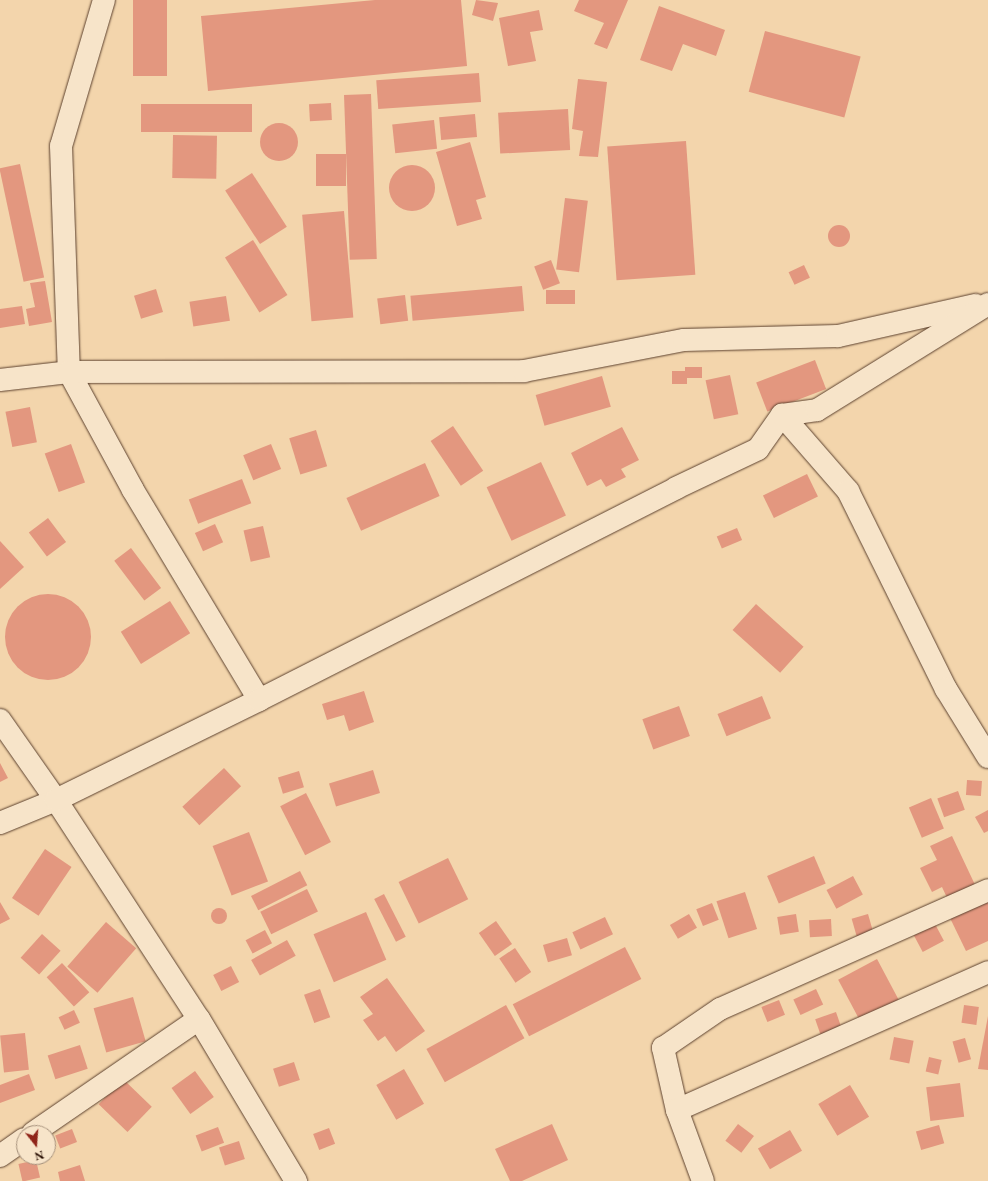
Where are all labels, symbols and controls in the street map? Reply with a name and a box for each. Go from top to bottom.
north arrow [16,1125,56,1165]
text: N [33,1148,46,1164]

